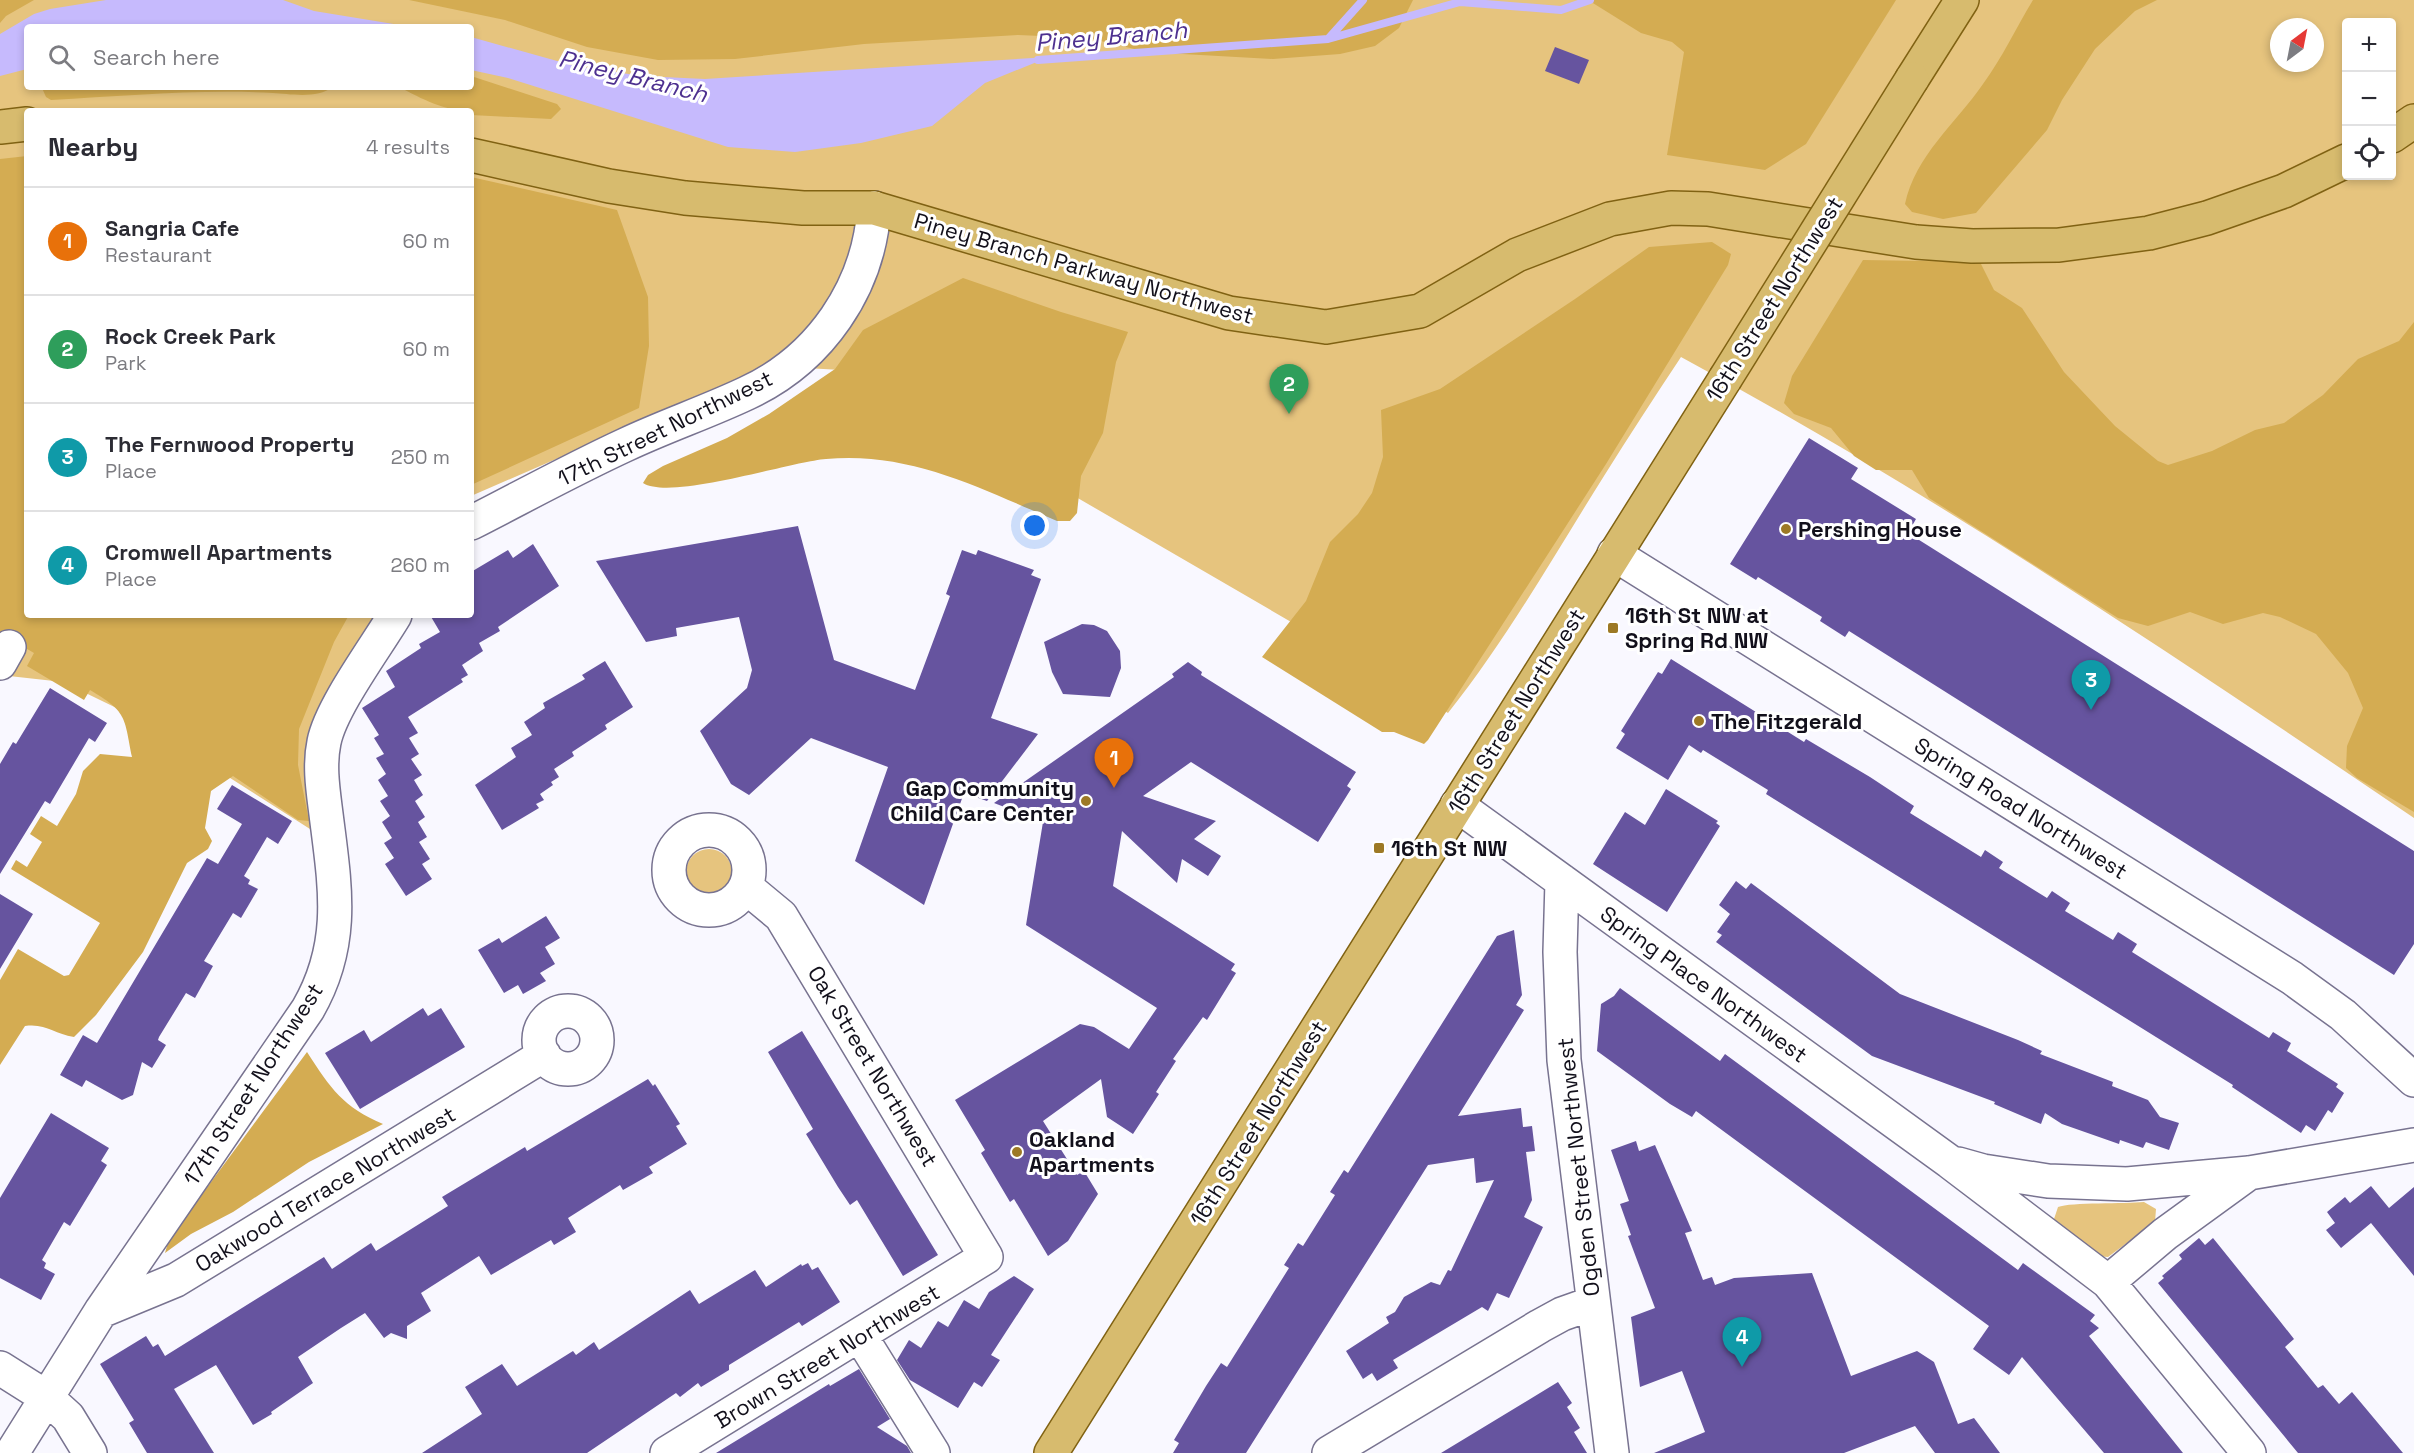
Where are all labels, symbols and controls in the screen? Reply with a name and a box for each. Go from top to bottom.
water label: Piney Branch [1034,14,1189,58]
north arrow [2270,18,2324,72]
map controls [2342,18,2396,180]
button: + [2342,18,2396,72]
search box [24,24,474,90]
icon: search [45,41,78,74]
text: Search here [93,43,220,71]
water label: Piney Branch [555,43,712,110]
button: − [2342,72,2396,126]
button: locate [2342,126,2396,180]
text: Nearby [48,130,138,164]
text: 4 results [366,134,450,160]
street label: 16th Street Northwest [1699,191,1849,407]
street label: Piney Branch Parkway Northwest [911,206,1257,330]
text: Sangria Cafe [105,214,240,242]
text: 1 [63,228,72,254]
text: 60 m [403,228,450,254]
text: Restaurant [105,242,212,268]
text: Rock Creek Park [105,322,276,350]
text: 2 [62,336,73,362]
text: 60 m [403,336,450,362]
text: Park [105,350,147,376]
street label: 17th Street Northwest [553,364,777,492]
pin: 2 [1270,364,1308,414]
text: The Fernwood Property [105,430,354,458]
text: 3 [61,444,74,470]
text: 250 m [391,444,450,470]
text: Place [105,458,157,484]
your location [1020,511,1049,540]
place label: Pershing House [1798,515,1962,543]
marker: Pershing House [1779,522,1793,536]
text: Cromwell Apartments [105,538,332,566]
text: 4 [61,552,74,578]
text: 260 m [391,552,450,578]
text: Place [105,566,157,592]
place label: 16th St NW at Spring Rd NW [1625,601,1769,654]
street label: 16th Street Northwest [1441,603,1591,819]
marker: 16th St NW at Spring Rd NW [1606,621,1620,635]
pin: 3 [2072,660,2110,710]
place label: The Fitzgerald [1711,707,1862,735]
marker: The Fitzgerald [1692,714,1706,728]
street label: Spring Road Northwest [1909,731,2133,885]
pin: 1 [1094,738,1134,788]
place label: Gap Community Child Care Center [890,774,1074,827]
marker: Gap Community Child Care Center [1079,794,1093,808]
place label: 16th St NW [1391,834,1507,862]
marker: 16th St NW [1372,841,1386,855]
street label: Spring Place Northwest [1595,899,1813,1069]
street label: Oak Street Northwest [802,960,944,1172]
street label: 17th Street Northwest [177,978,329,1190]
street label: 16th Street Northwest [1183,1015,1333,1231]
street label: Ogden Street Northwest [1550,1036,1606,1298]
street label: Oakwood Terrace Northwest [190,1100,460,1278]
place label: Oakland Apartments [1029,1125,1155,1178]
marker: Oakland Apartments [1010,1145,1024,1159]
street label: Brown Street Northwest [709,1278,945,1434]
pin: 4 [1722,1318,1762,1367]

